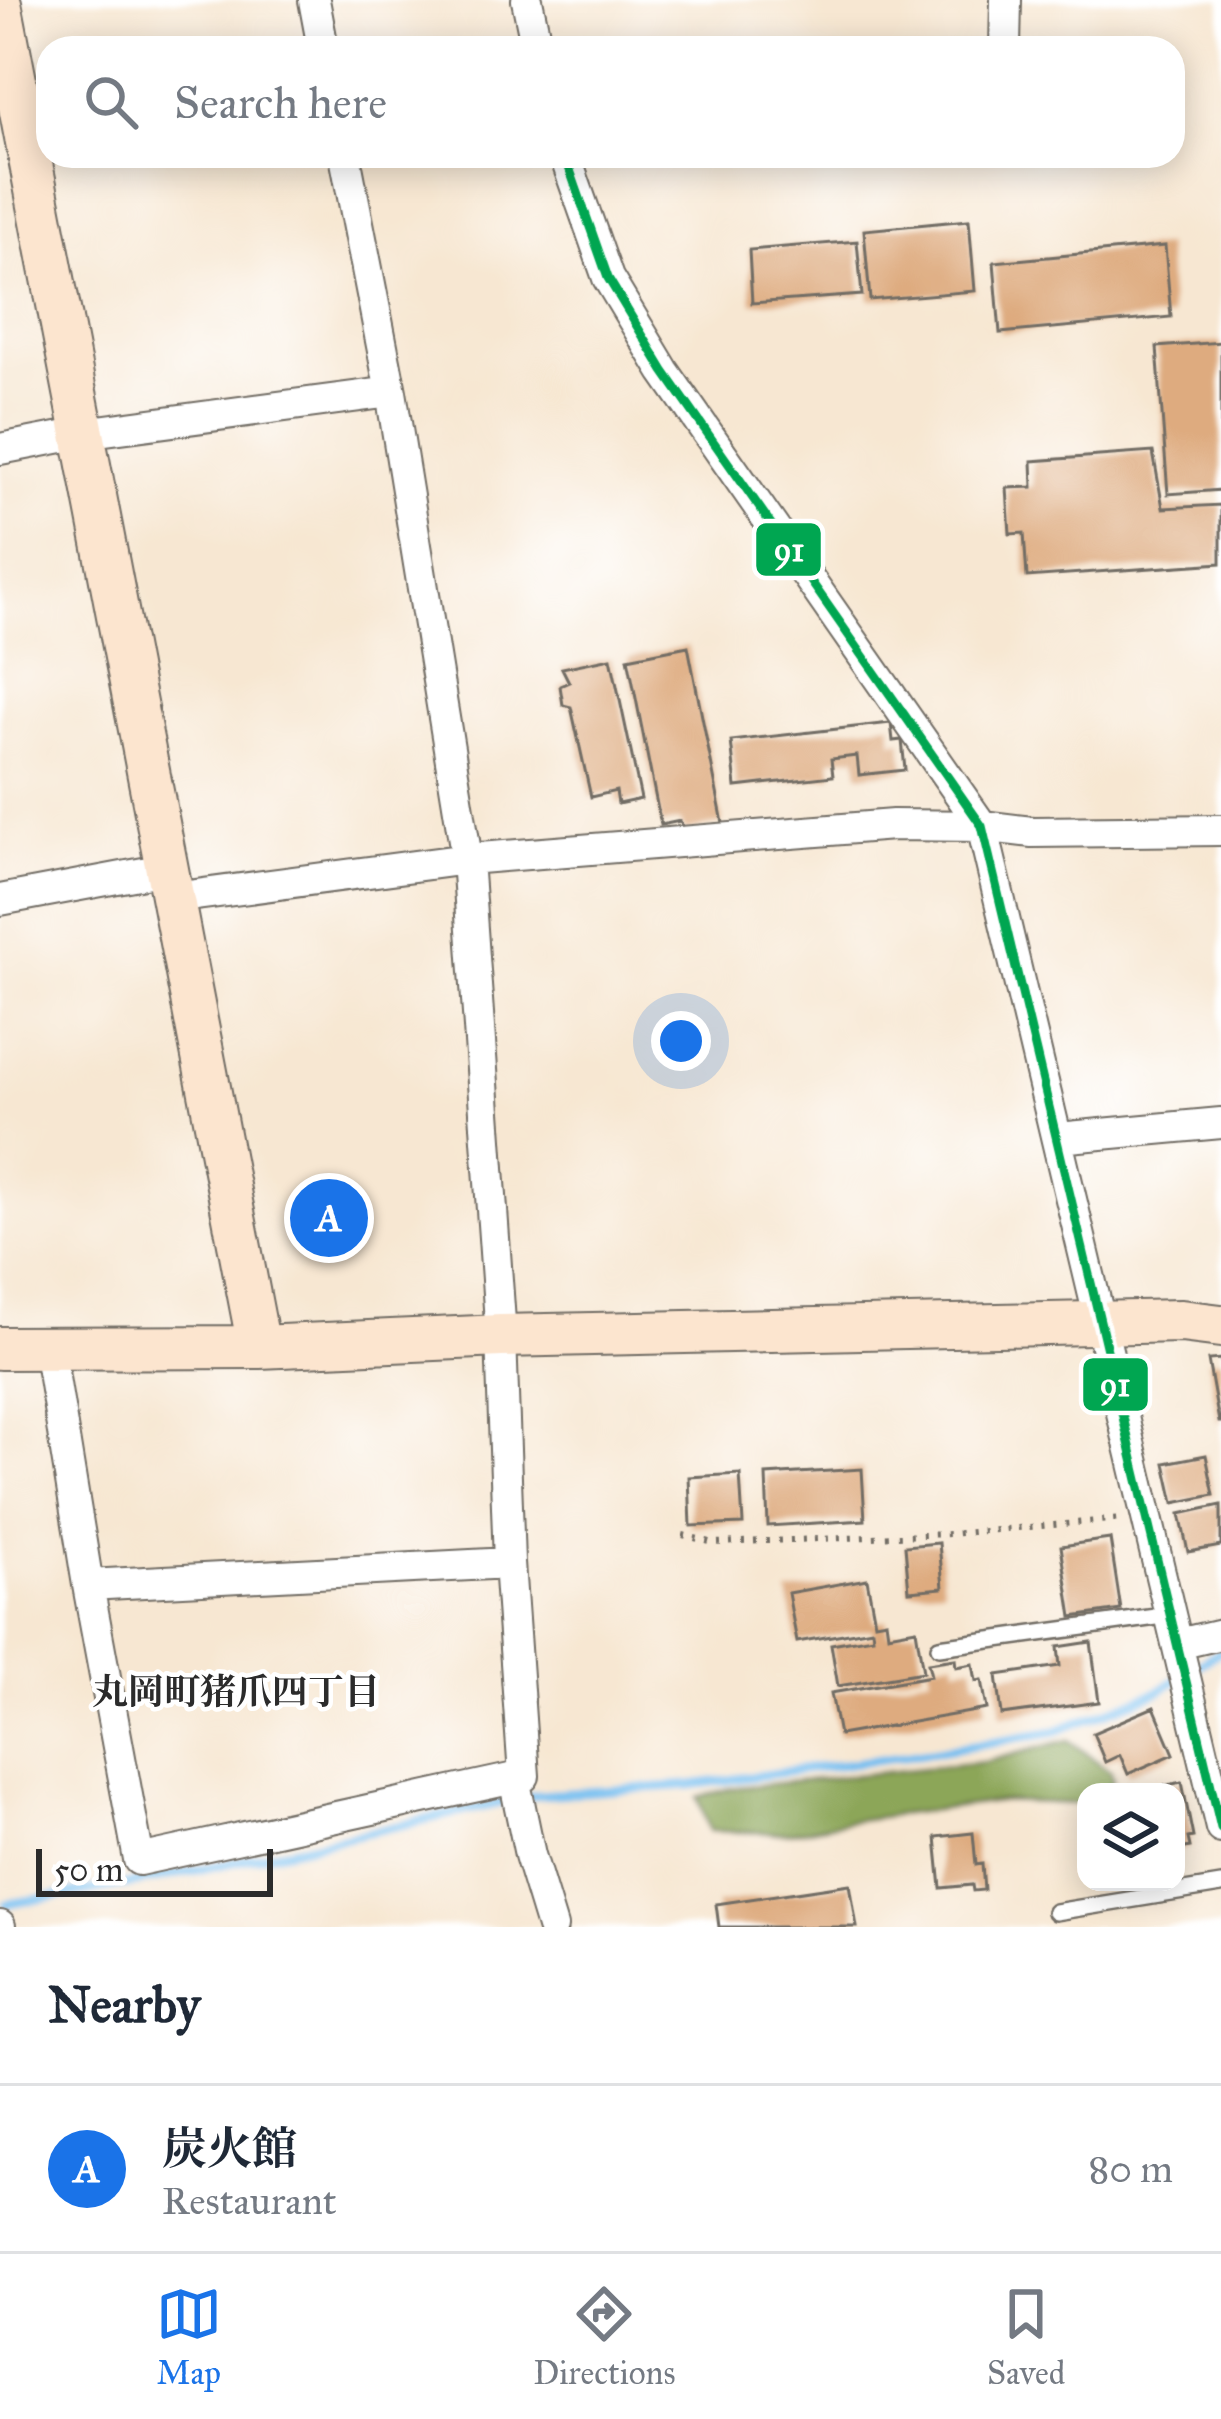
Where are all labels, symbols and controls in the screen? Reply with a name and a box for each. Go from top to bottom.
search box [36,36,1185,168]
icon: search [78,69,144,135]
text: Search here [174,75,387,130]
line badge: 91 [754,521,823,578]
text: 91 [774,530,804,571]
your location [651,1011,711,1071]
pin: A [290,1173,368,1263]
line badge: 91 [1081,1356,1150,1413]
text: 91 [1100,1365,1130,1406]
district label: 丸岡町猪爪四丁目 [92,1670,380,1714]
map controls [1077,1783,1185,1891]
button: layers [1077,1783,1185,1891]
scale bar [36,1843,273,1896]
text: 50 m [54,1850,123,1890]
text: Nearby [48,1974,200,2036]
text: 炭火館 [162,2121,297,2176]
text: A [74,2145,100,2193]
text: 80 m [1088,2145,1173,2193]
text: Restaurant [162,2177,337,2225]
tab: Map [156,2281,222,2393]
tab: Directions [533,2281,675,2393]
tab: Saved [987,2281,1065,2393]

